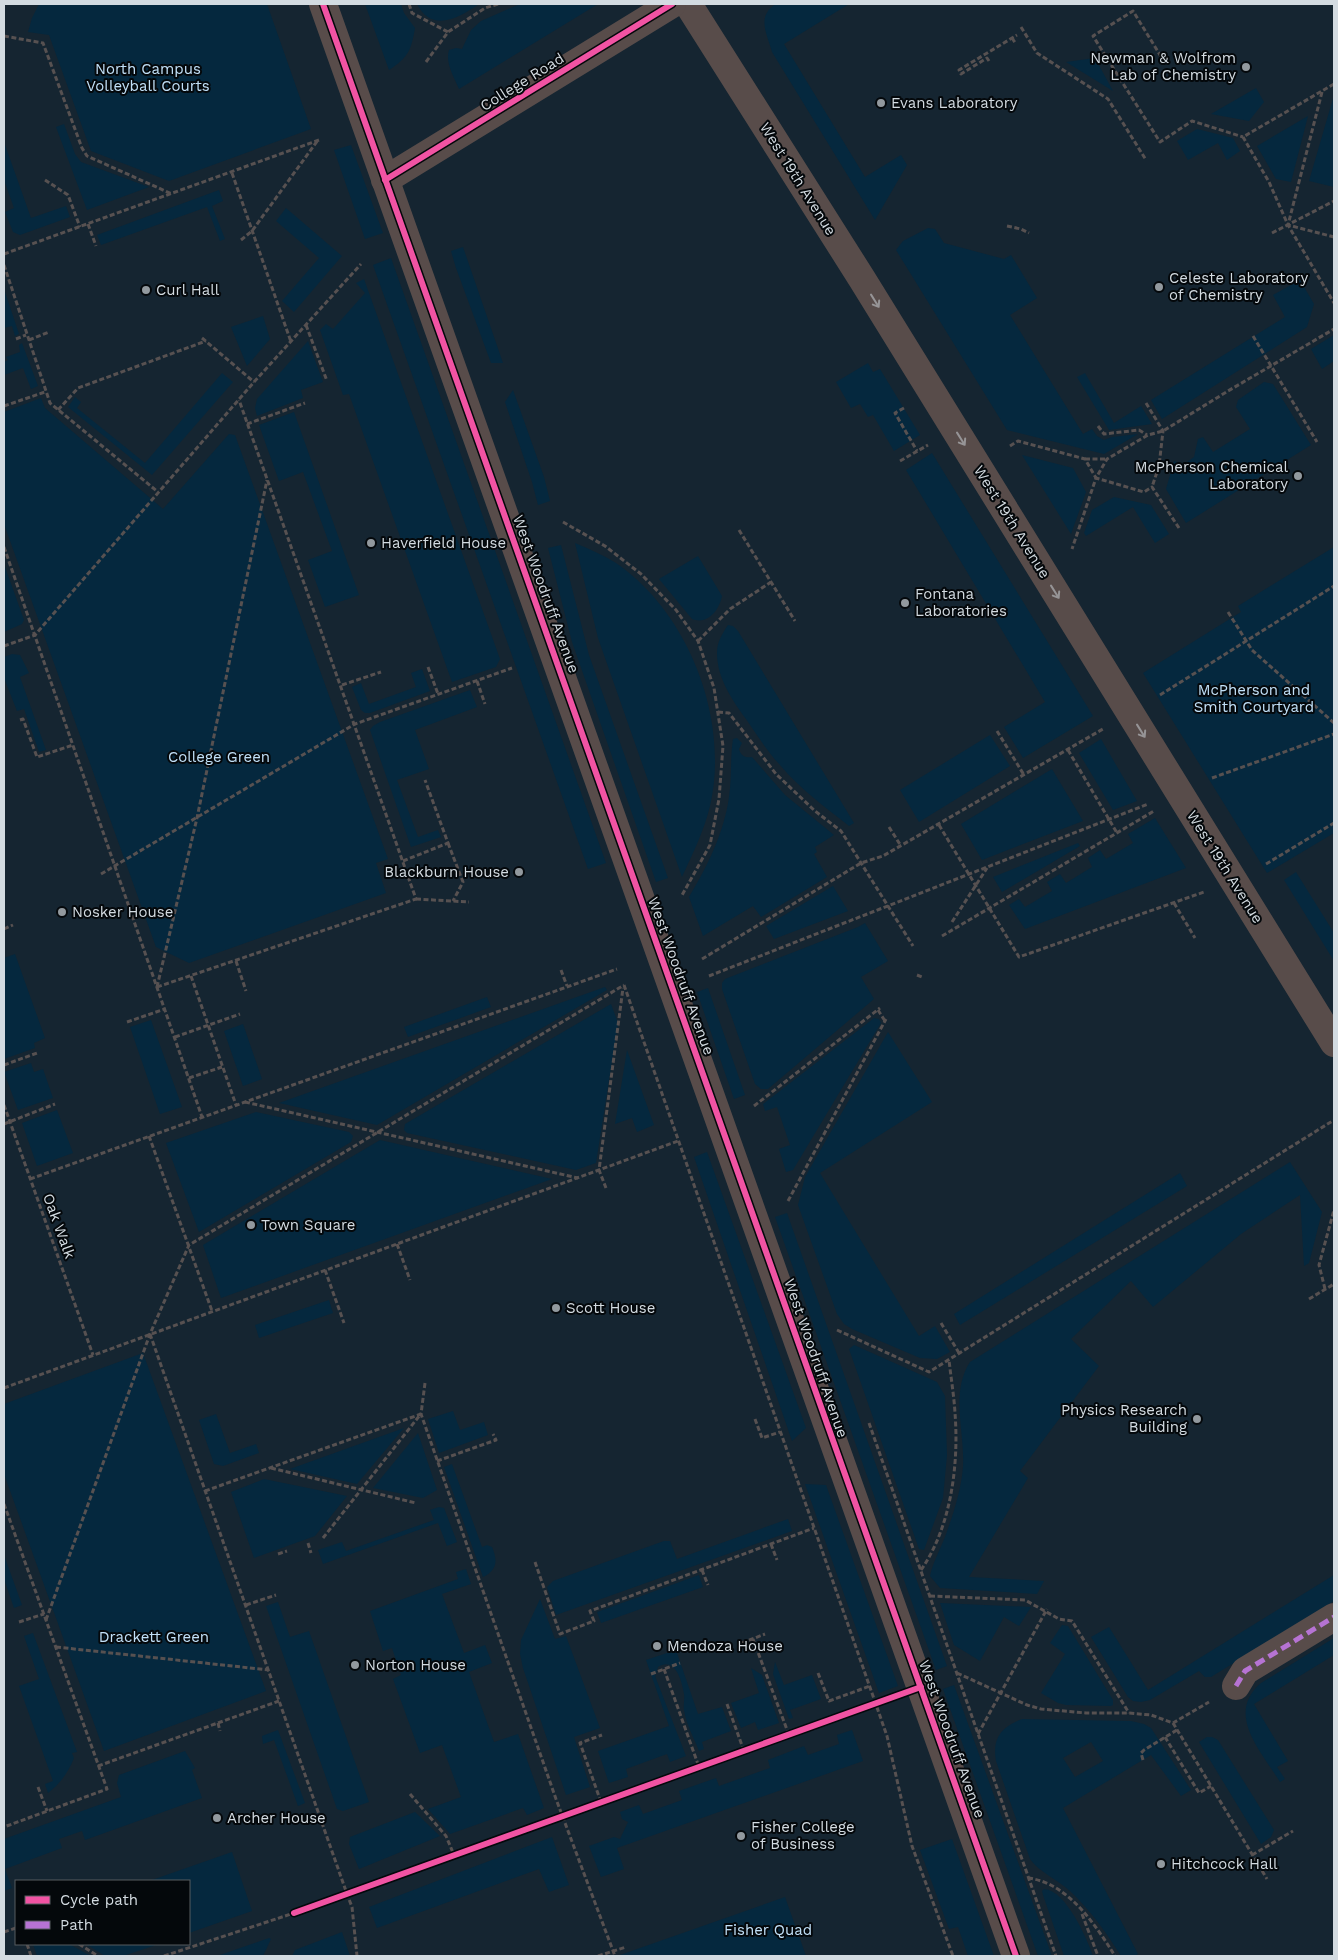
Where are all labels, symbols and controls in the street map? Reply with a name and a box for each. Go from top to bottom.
street label: College Road [477,49,567,115]
place label: Newman & Wolfrom Lab of Chemistry [1090,49,1236,84]
park label: North Campus Volleyball Courts [86,60,210,95]
marker: Newman & Wolfrom Lab of Chemistry [1240,61,1252,73]
place label: Evans Laboratory [891,94,1018,112]
marker: Evans Laboratory [875,97,887,109]
street label: West 19th Avenue [756,119,840,239]
place label: Celeste Laboratory of Chemistry [1169,269,1309,304]
place label: Curl Hall [156,281,220,299]
marker: Celeste Laboratory of Chemistry [1153,281,1165,293]
marker: Curl Hall [140,284,152,296]
one-way arrow [871,293,881,307]
one-way arrow [956,432,966,446]
place label: McPherson Chemical Laboratory [1135,458,1288,493]
street label: West 19th Avenue [970,462,1054,582]
marker: McPherson Chemical Laboratory [1292,470,1304,482]
street label: West Woodruff Avenue [509,512,583,676]
place label: Haverfield House [381,534,506,552]
marker: Haverfield House [365,537,377,549]
place label: Fontana Laboratories [915,585,1007,620]
one-way arrow [1051,585,1061,599]
marker: Fontana Laboratories [899,597,911,609]
park label: McPherson and Smith Courtyard [1194,681,1314,716]
one-way arrow [1136,723,1146,737]
park label: College Green [168,748,270,766]
street label: West 19th Avenue [1183,807,1267,927]
place label: Blackburn House [384,863,509,881]
marker: Blackburn House [513,866,525,878]
street label: West Woodruff Avenue [644,894,718,1058]
place label: Nosker House [72,903,173,921]
marker: Nosker House [56,906,68,918]
street label: Oak Walk [39,1191,79,1262]
place label: Town Square [261,1216,355,1234]
marker: Town Square [245,1219,257,1231]
street label: West Woodruff Avenue [780,1276,852,1440]
place label: Scott House [566,1299,655,1317]
marker: Scott House [550,1302,562,1314]
place label: Physics Research Building [1061,1401,1187,1436]
marker: Physics Research Building [1191,1413,1203,1425]
park label: Drackett Green [99,1628,209,1646]
place label: Mendoza House [667,1637,783,1655]
marker: Mendoza House [651,1640,663,1652]
place label: Norton House [365,1656,466,1674]
street label: West Woodruff Avenue [915,1657,989,1821]
marker: Norton House [349,1659,361,1671]
place label: Archer House [227,1809,326,1827]
marker: Archer House [211,1812,223,1824]
place label: Fisher College of Business [751,1818,855,1853]
marker: Fisher College of Business [735,1830,747,1842]
place label: Hitchcock Hall [1171,1855,1278,1873]
marker: Hitchcock Hall [1155,1858,1167,1870]
legend [15,1880,190,1945]
text: Cycle path [60,1891,138,1909]
text: Path [60,1916,93,1934]
park label: Fisher Quad [724,1921,812,1939]

